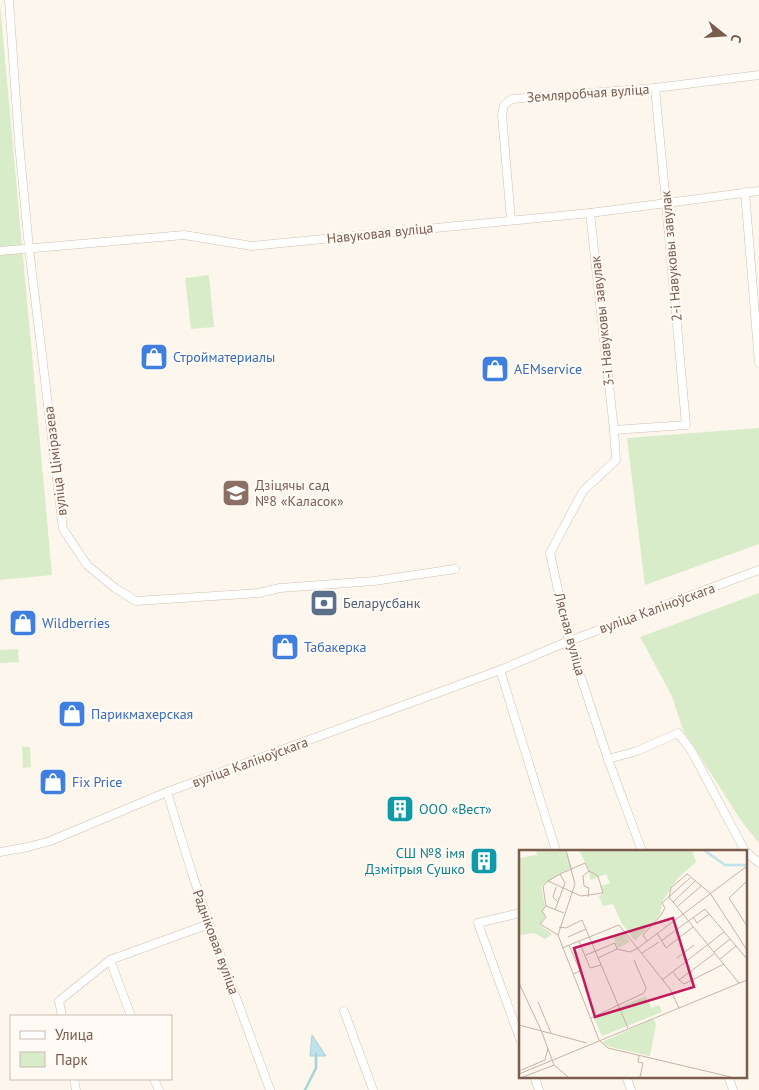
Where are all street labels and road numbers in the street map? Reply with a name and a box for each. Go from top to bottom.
street label: Земляробчая вуліца [526,80,650,106]
street label: 2-і Навуковы завулак [656,190,686,322]
street label: Навуковая вуліца [326,218,434,248]
street label: 3-і Навуковы завулак [586,255,618,387]
street label: вуліца Ціміразева [39,405,71,517]
street label: вуліца Каліноўскага [597,579,718,637]
street label: Лясная вуліца [550,589,590,678]
street label: вуліца Каліноўскага [190,733,311,791]
street label: Радніковая вуліца [189,887,243,997]

